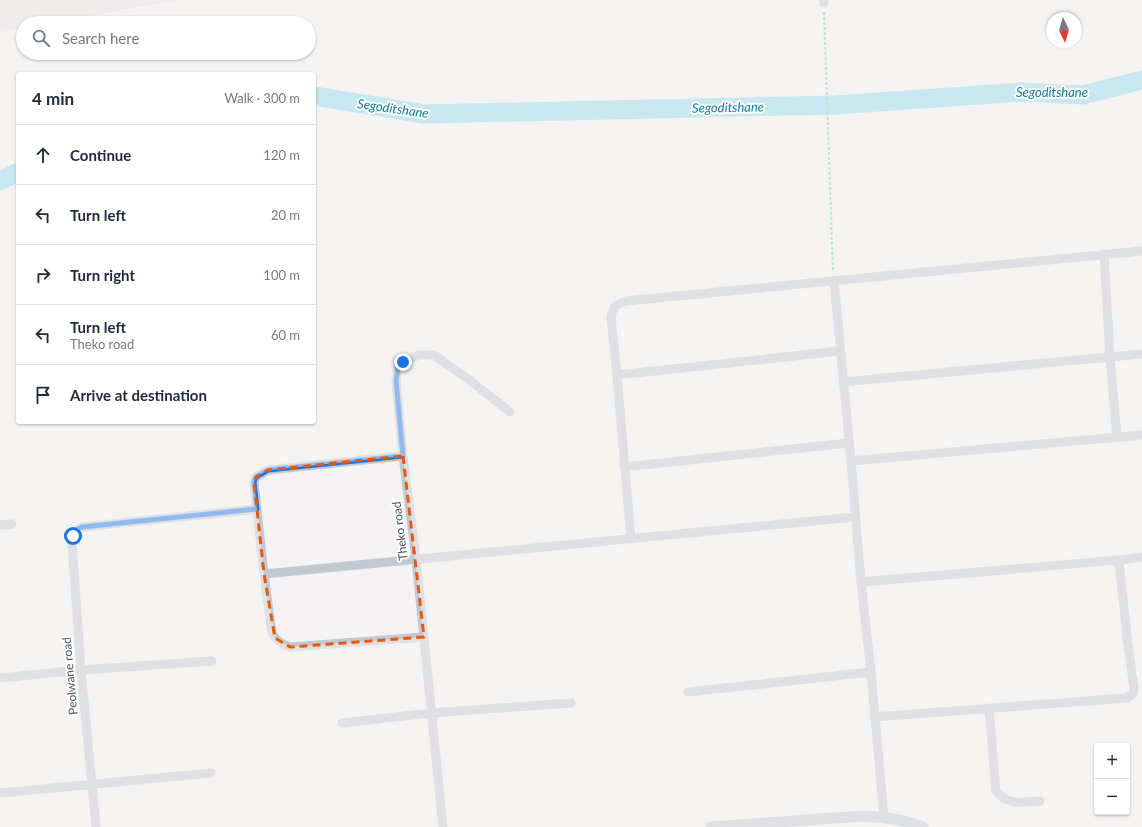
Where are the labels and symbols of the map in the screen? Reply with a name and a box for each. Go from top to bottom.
north arrow [1046,12,1082,48]
water label: Segoditshane [1016,84,1088,100]
water label: Segoditshane [356,95,430,121]
water label: Segoditshane [692,98,764,116]
route end [394,353,412,371]
street label: Theko road [388,501,411,561]
route start [64,527,82,545]
street label: Peolwane road [59,637,80,716]

